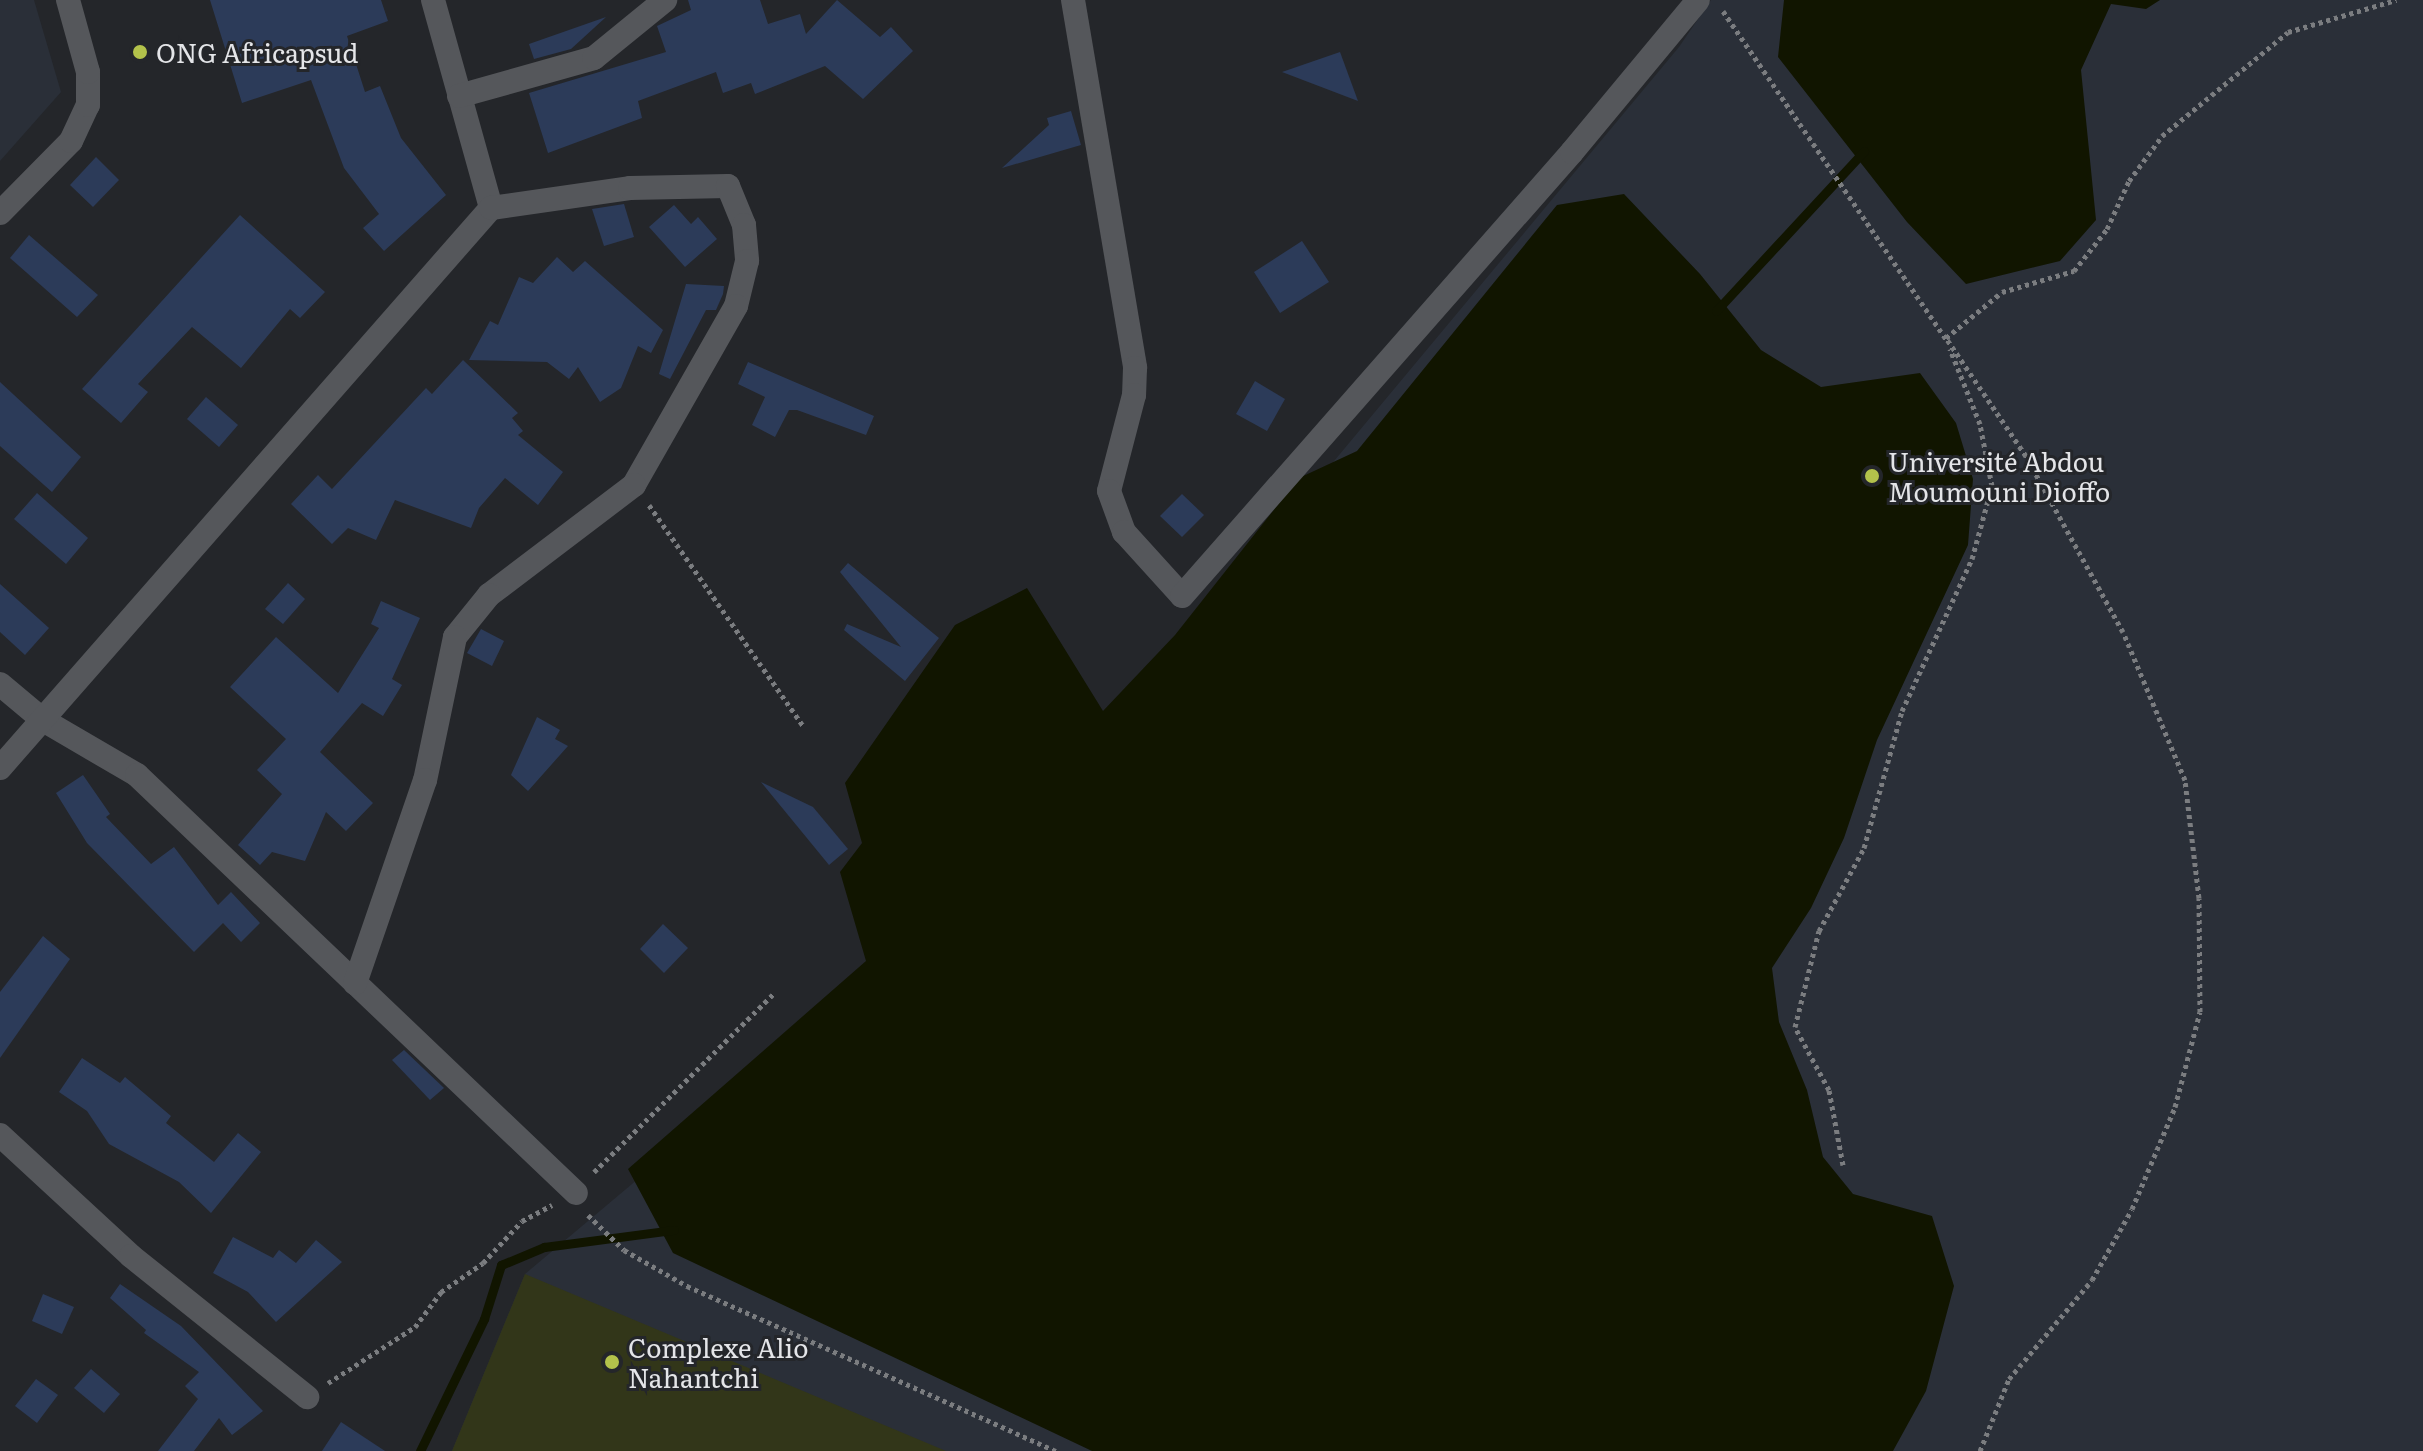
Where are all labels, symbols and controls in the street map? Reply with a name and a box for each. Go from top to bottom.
place label: ONG Africapsud [156,36,358,68]
marker: ONG Africapsud [131,43,149,61]
place label: Université Abdou Moumouni Dioffo [1888,445,2110,506]
marker: Université Abdou Moumouni Dioffo [1863,467,1881,485]
place label: Complexe Alio Nahantchi [628,1331,808,1392]
marker: Complexe Alio Nahantchi [603,1353,621,1371]

